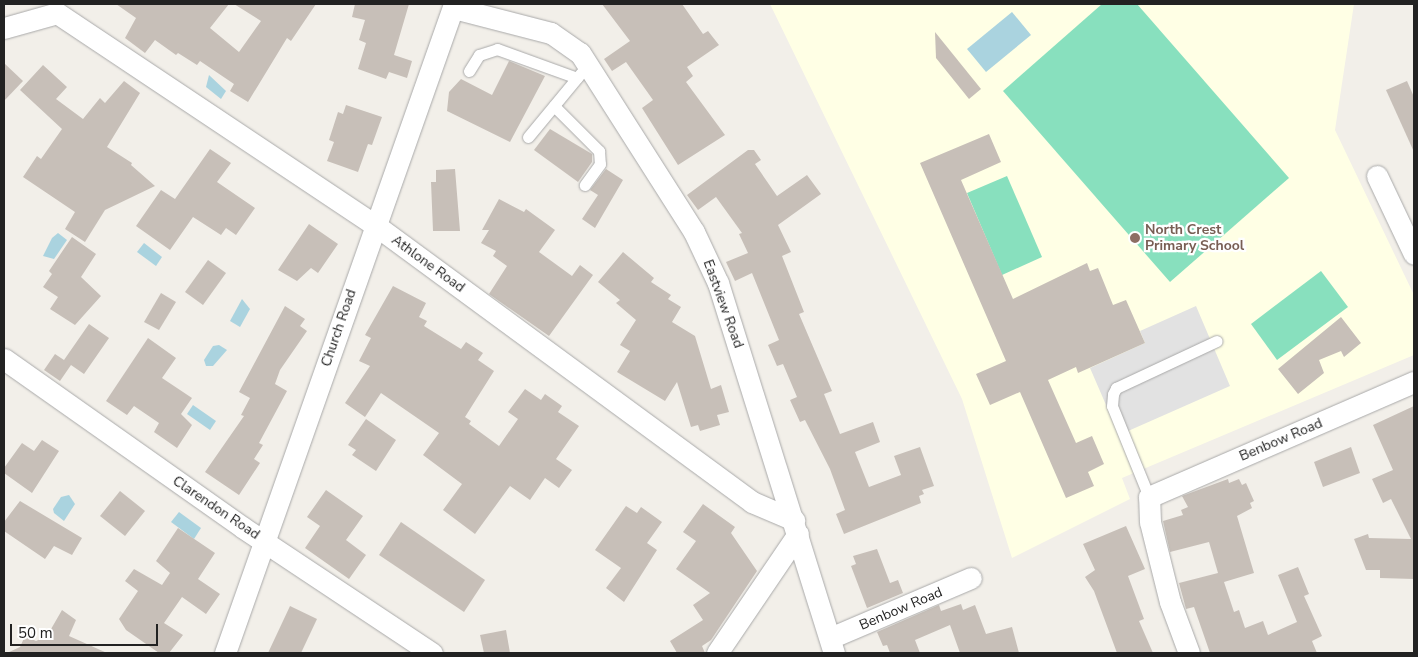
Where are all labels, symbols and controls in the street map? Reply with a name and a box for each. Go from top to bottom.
place label: North Crest Primary School [1145,222,1244,254]
street label: Athlone Road [388,232,468,296]
marker: North Crest Primary School [1129,232,1141,244]
street label: Eastview Road [699,257,747,351]
street label: Church Road [318,287,360,369]
street label: Benbow Road [1237,415,1325,465]
street label: Clarendon Road [169,473,263,543]
street label: Benbow Road [857,584,945,634]
scale bar [12,614,160,646]
text: 50 m [18,623,53,643]

